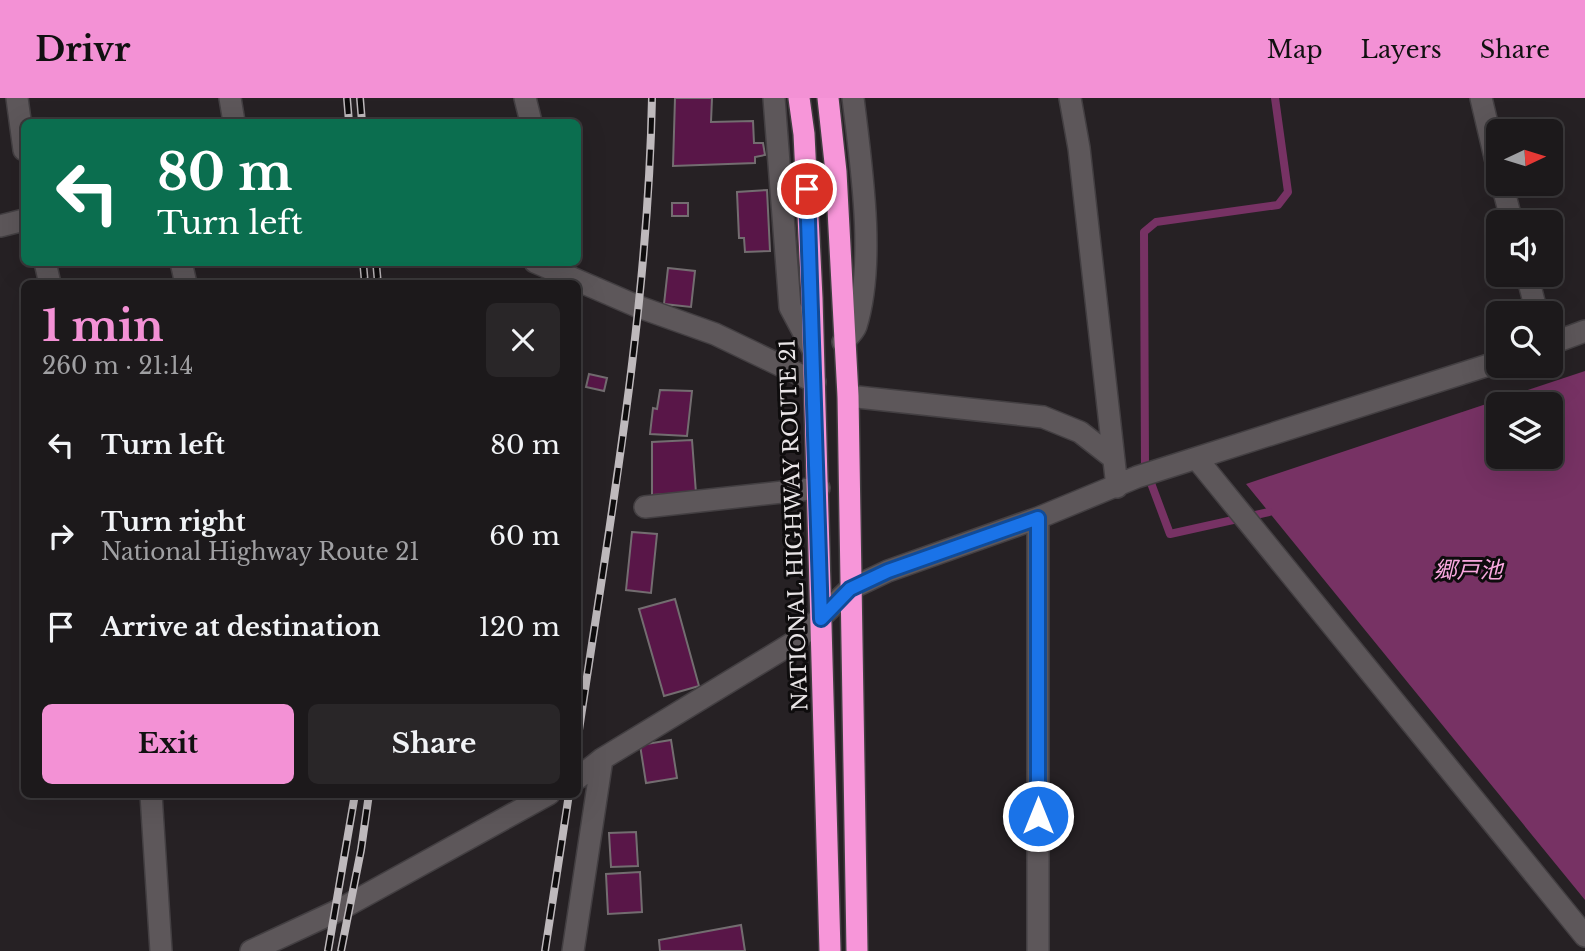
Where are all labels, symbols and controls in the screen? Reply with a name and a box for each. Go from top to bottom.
text: Drivr [35,29,130,70]
text: Map [1267,35,1323,64]
text: Layers [1361,35,1442,64]
text: Share [1480,35,1550,64]
north arrow [1486,119,1563,196]
map controls [1486,119,1563,469]
text: 80 m [157,142,292,203]
icon: left [42,147,133,238]
pin [777,159,837,219]
icon: arrive [788,170,826,208]
text: Turn left [157,203,303,243]
button: sound [1486,210,1563,287]
text: 1 min [42,300,164,352]
button: search [1486,301,1563,378]
button: close [486,303,560,377]
street label: NATIONAL HIGHWAY ROUTE 21 [775,339,813,711]
text: 260 m · 21:14 [42,352,193,380]
button: layers [1486,392,1563,469]
icon: left [42,426,80,464]
text: Turn left [101,429,225,461]
text: 80 m [490,429,560,461]
text: Turn right [101,506,246,538]
icon: right [42,517,80,555]
text: 60 m [489,520,560,552]
text: National Highway Route 21 [101,538,420,566]
water label: 郷戸池 [1434,556,1505,584]
icon: arrive [42,608,80,646]
text: Arrive at destination [101,611,381,643]
text: 120 m [478,611,560,643]
button: Exit [42,704,294,784]
button: Share [308,704,560,784]
position arrow [1001,779,1075,853]

